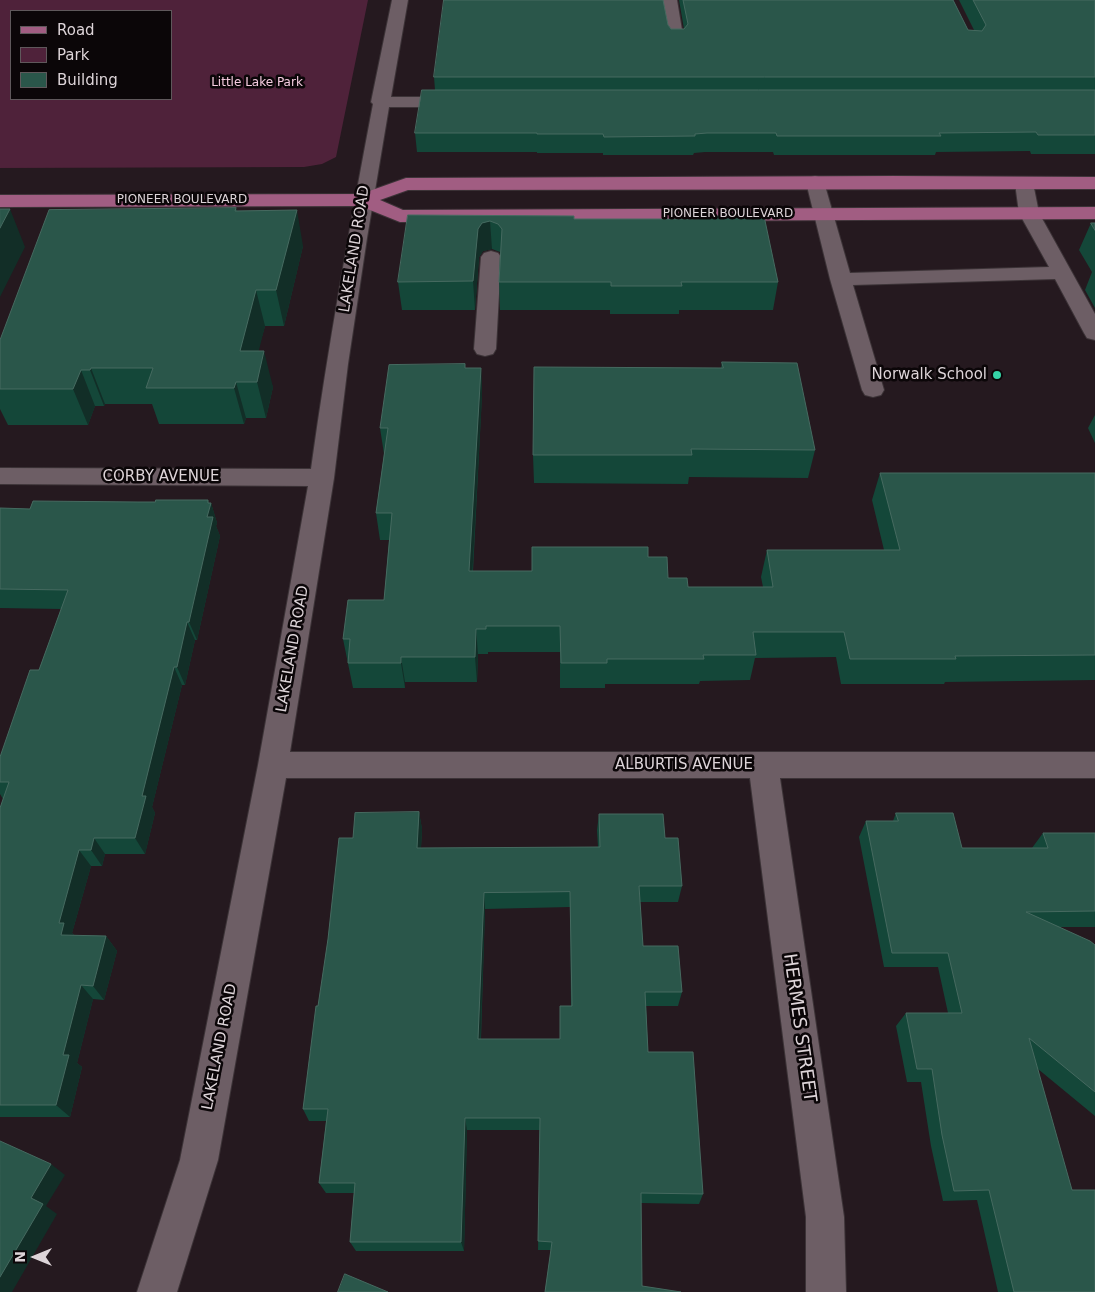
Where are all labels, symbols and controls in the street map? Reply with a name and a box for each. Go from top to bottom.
legend [10,10,172,100]
text: Road [57,21,95,39]
text: Park [57,46,89,64]
text: Building [57,71,118,89]
park label: Little Lake Park [211,76,303,90]
street label: LAKELAND ROAD [336,184,374,314]
street label: PIONEER BOULEVARD [117,193,247,207]
street label: PIONEER BOULEVARD [663,207,793,221]
place label: Norwalk School [872,366,987,384]
marker: Norwalk School [991,369,1003,381]
street label: CORBY AVENUE [103,468,219,486]
street label: LAKELAND ROAD [273,584,313,714]
street label: ALBURTIS AVENUE [615,756,753,774]
street label: HERMES STREET [778,952,820,1104]
street label: LAKELAND ROAD [199,982,241,1112]
north arrow [10,1232,60,1282]
text: N [12,1251,28,1263]

